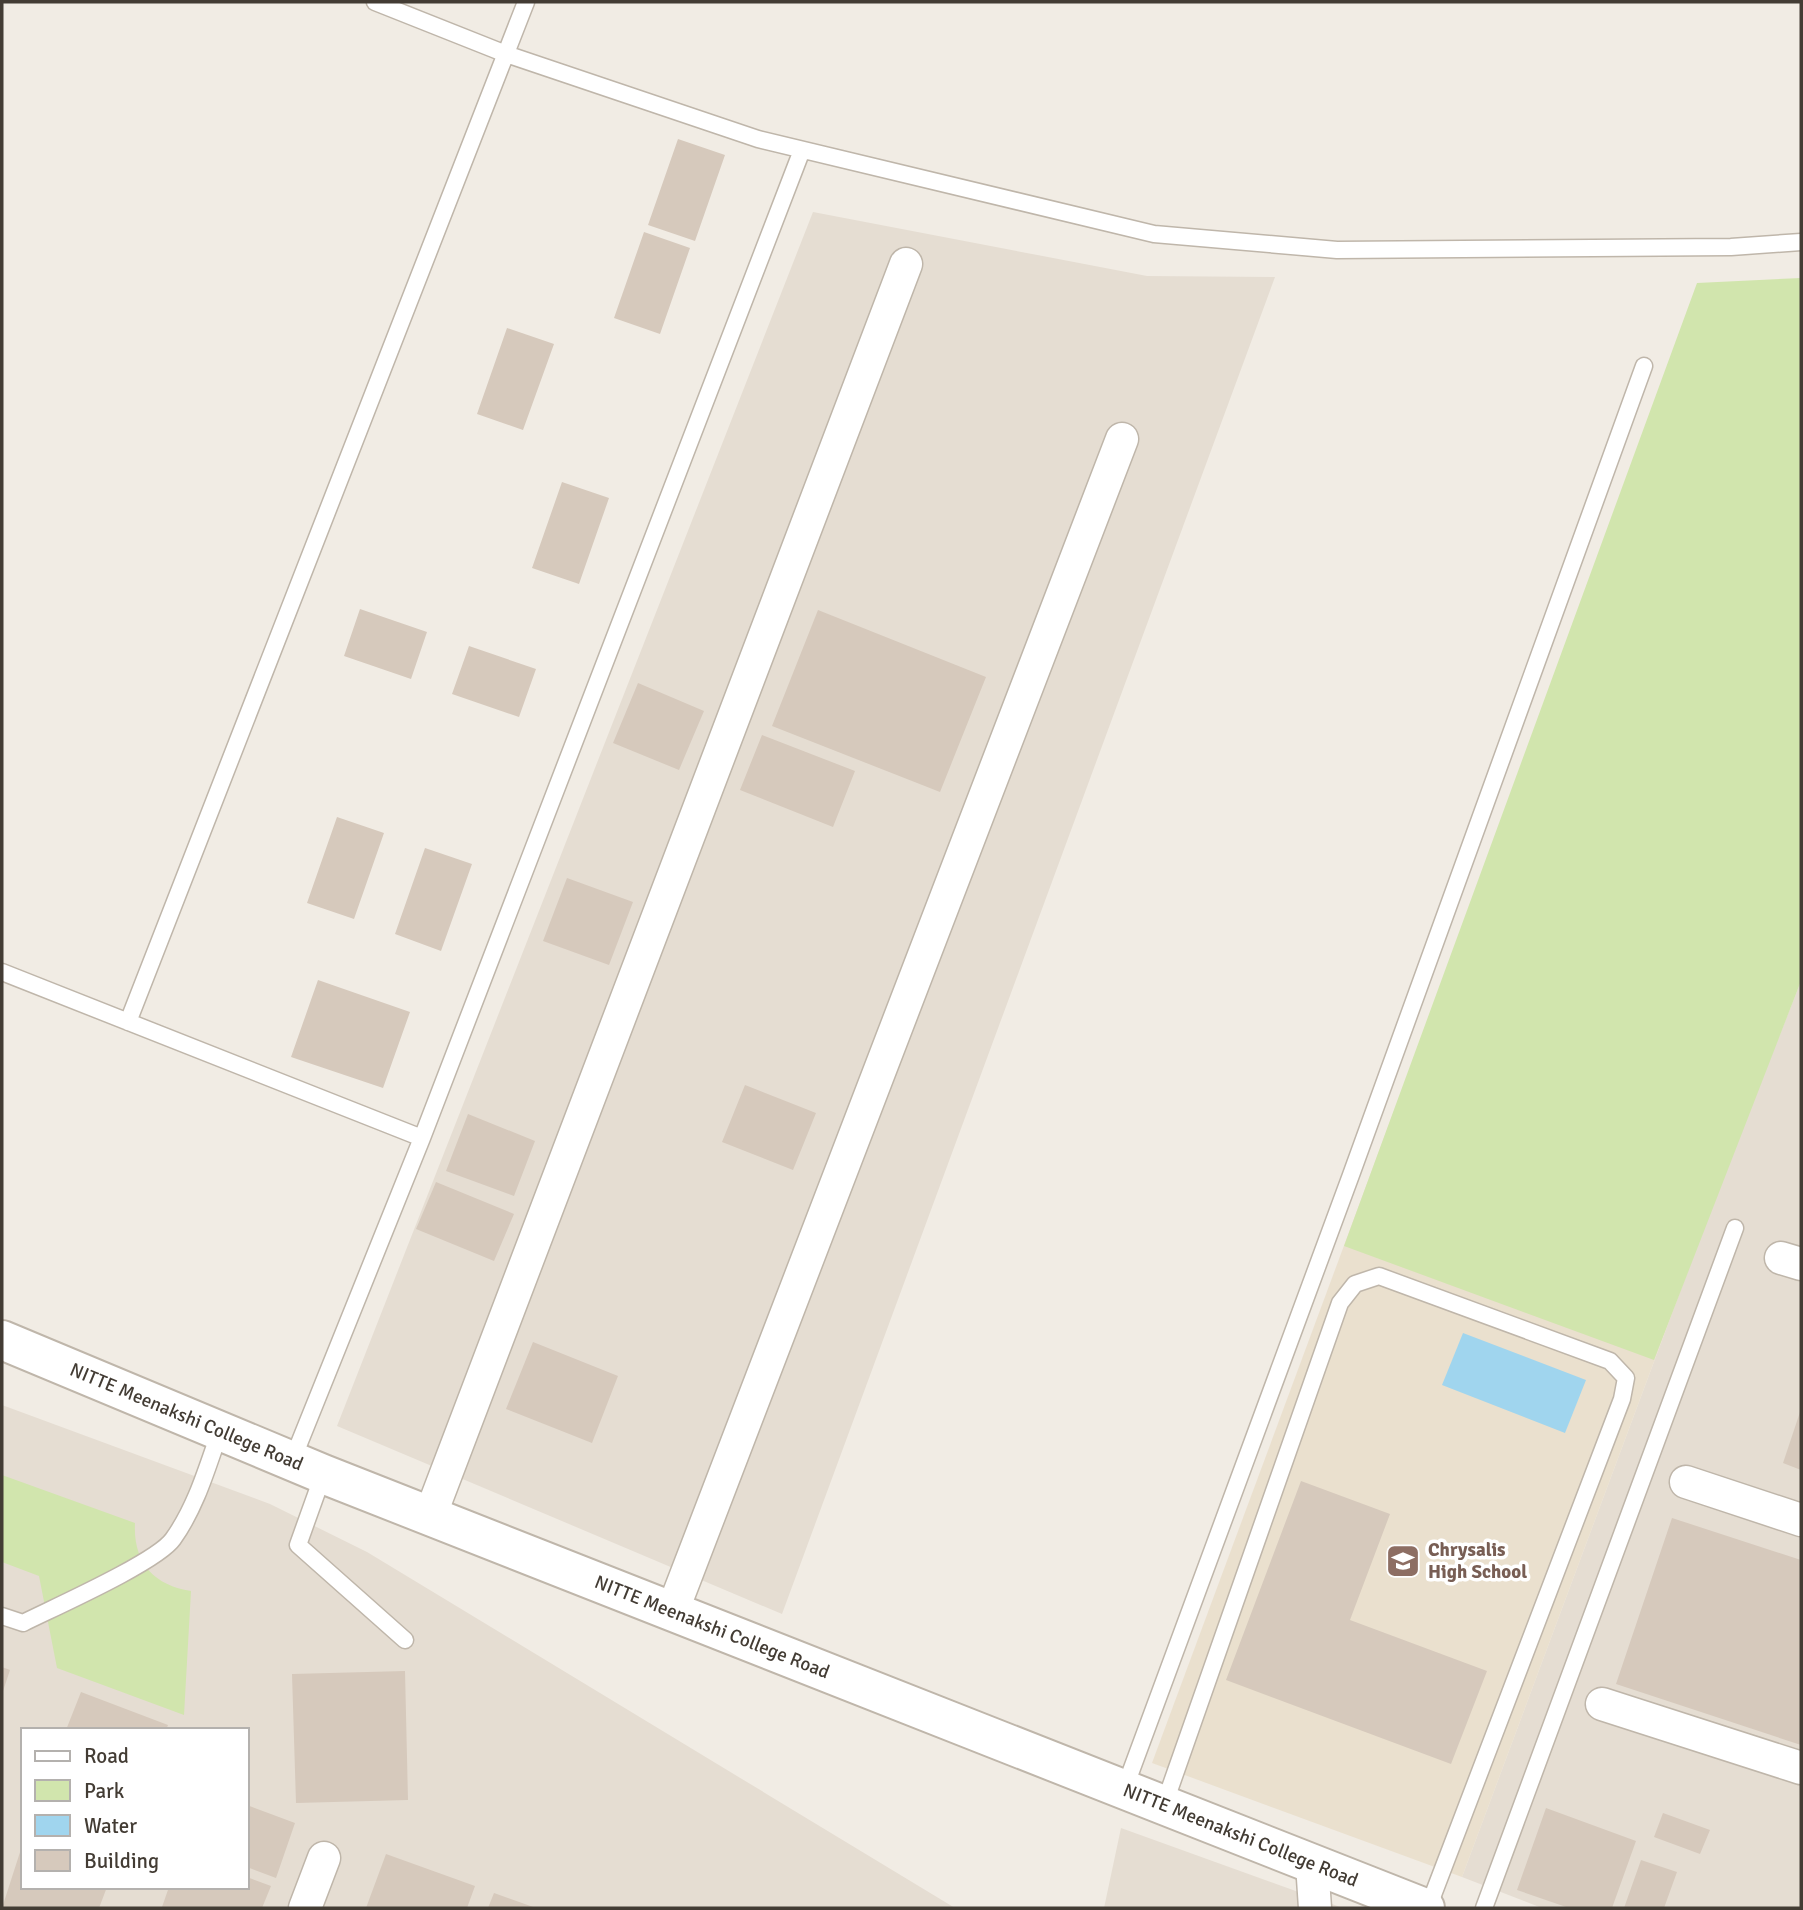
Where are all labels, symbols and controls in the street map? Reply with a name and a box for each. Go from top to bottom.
street label: NITTE Meenakshi College Road [66,1358,307,1476]
place label: Chrysalis High School [1428,1538,1527,1584]
school or university icon: Chrysalis High School [1384,1542,1422,1580]
street label: NITTE Meenakshi College Road [591,1570,833,1684]
legend [21,1728,248,1889]
text: Road [84,1743,129,1769]
text: Park [84,1778,125,1804]
street label: NITTE Meenakshi College Road [1120,1778,1362,1892]
text: Water [84,1813,137,1839]
text: Building [84,1848,159,1874]

